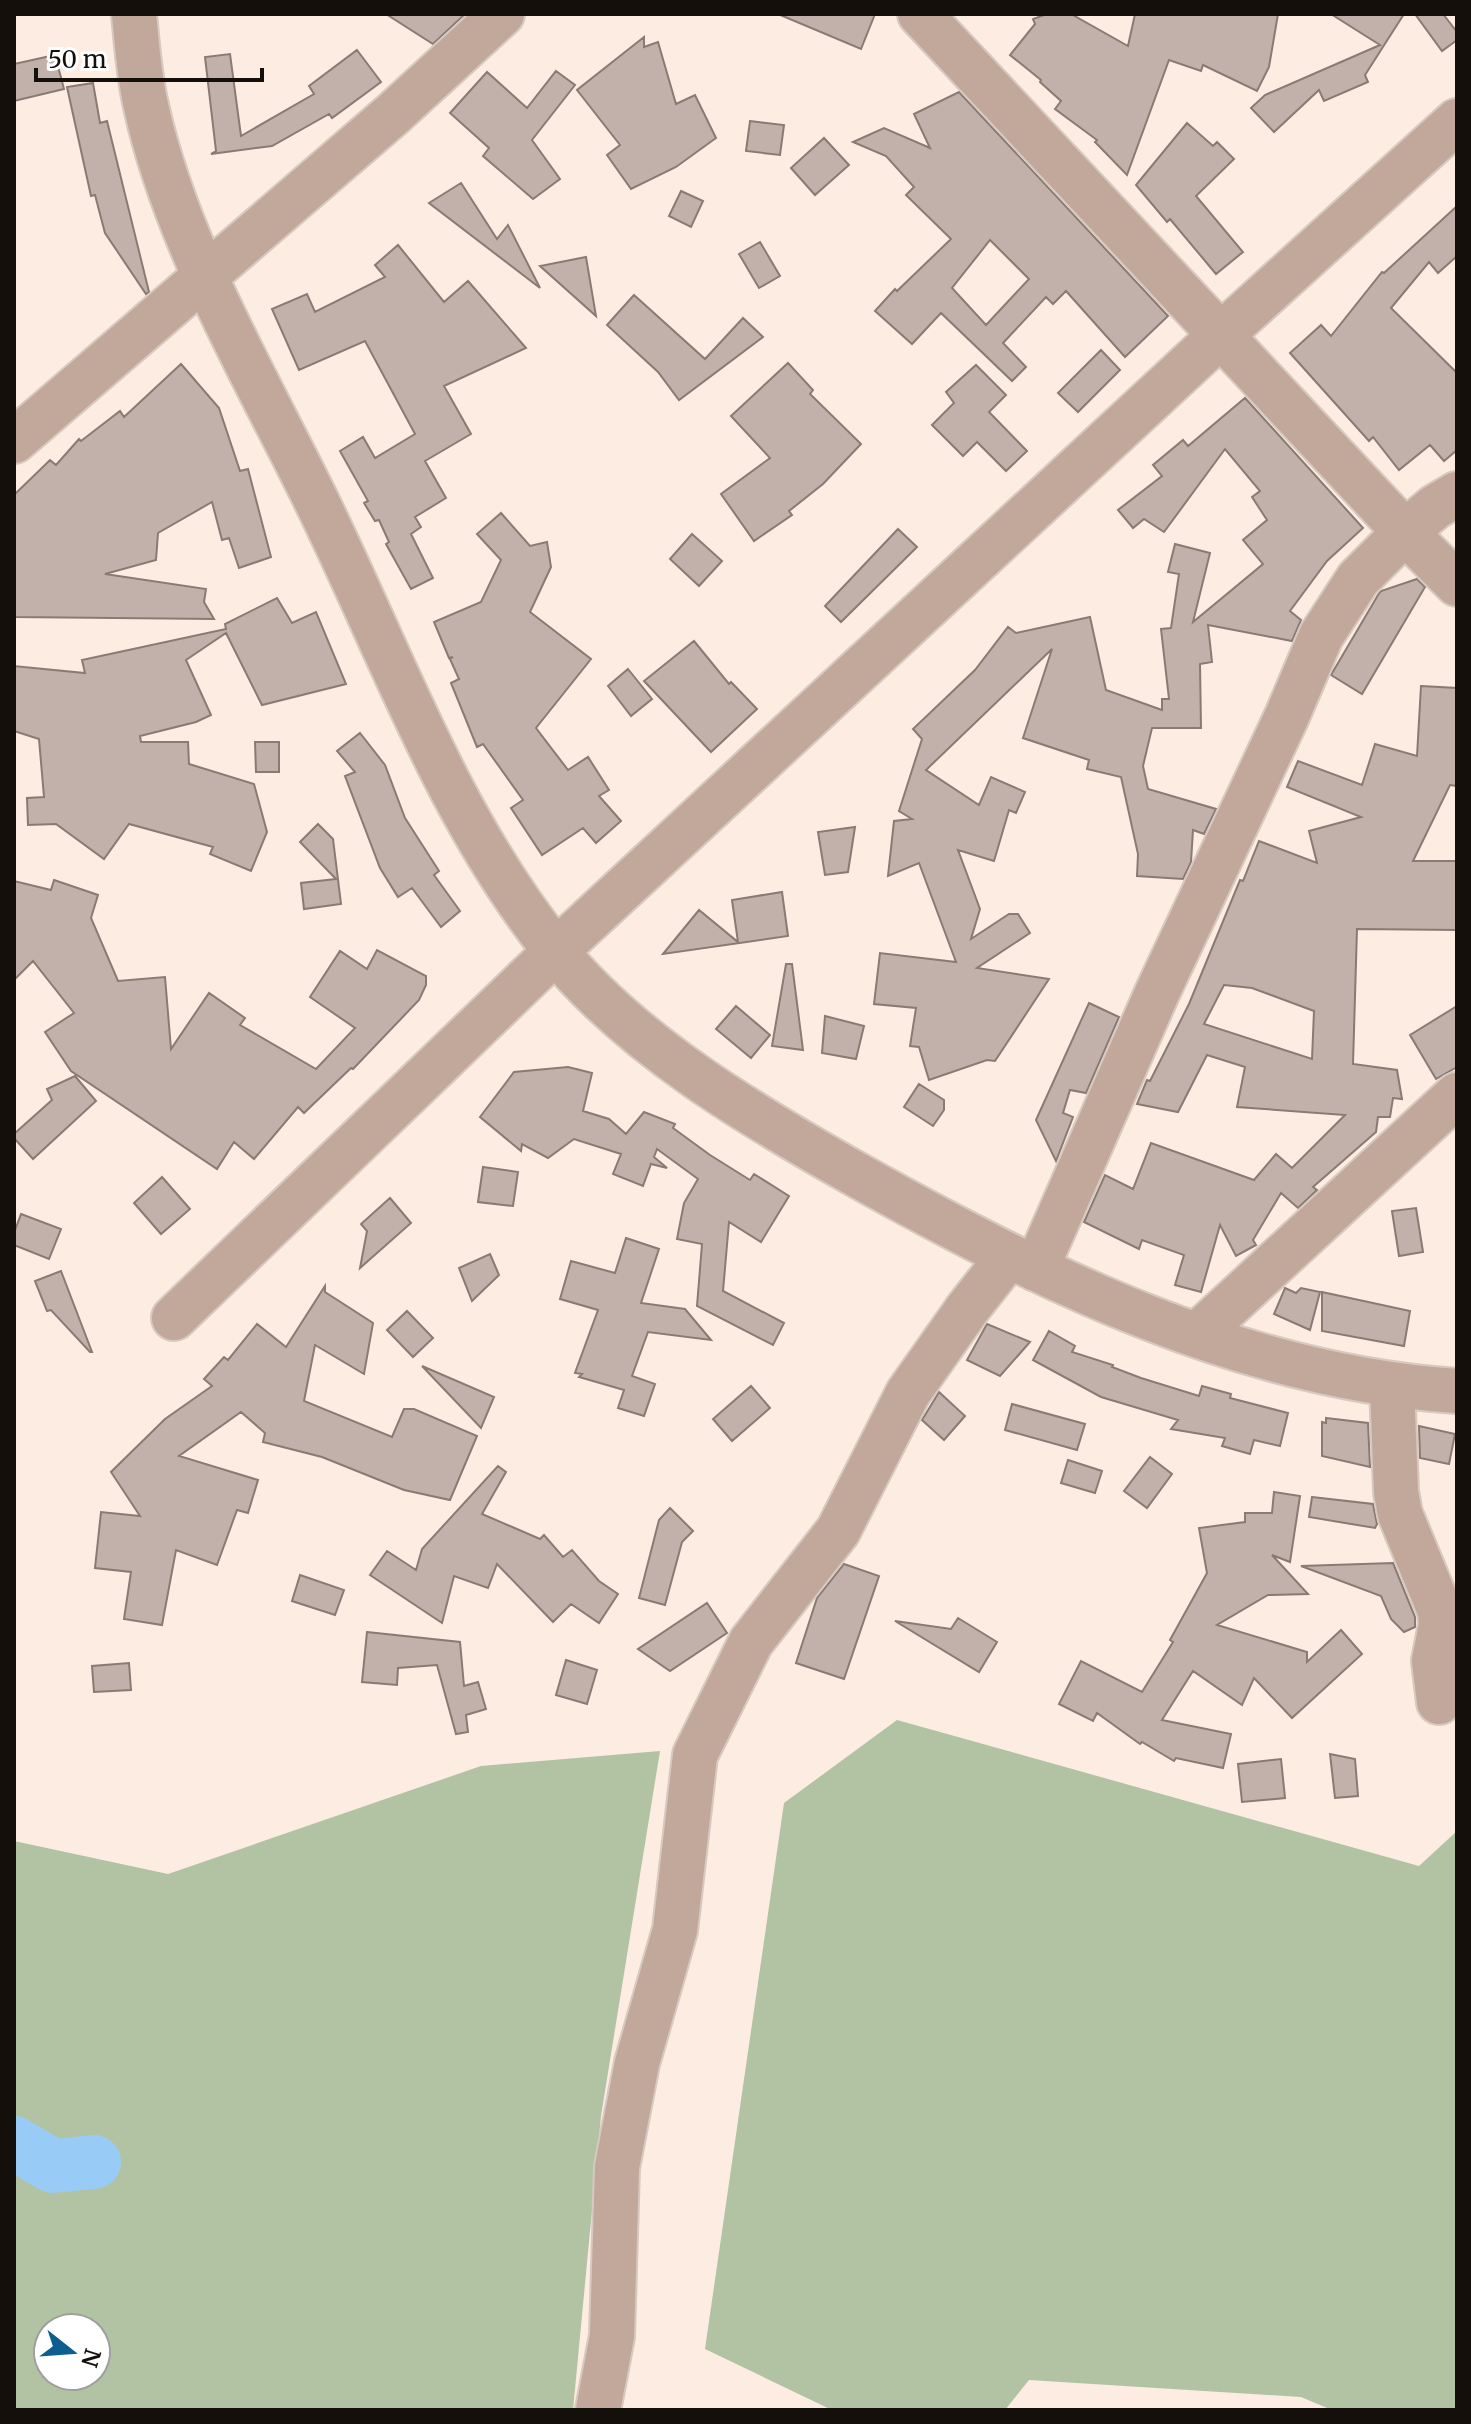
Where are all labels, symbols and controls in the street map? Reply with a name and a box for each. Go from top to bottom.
scale bar [36,32,262,82]
text: 50 m [48,44,107,75]
north arrow [32,2312,112,2392]
text: N [75,2345,107,2371]

